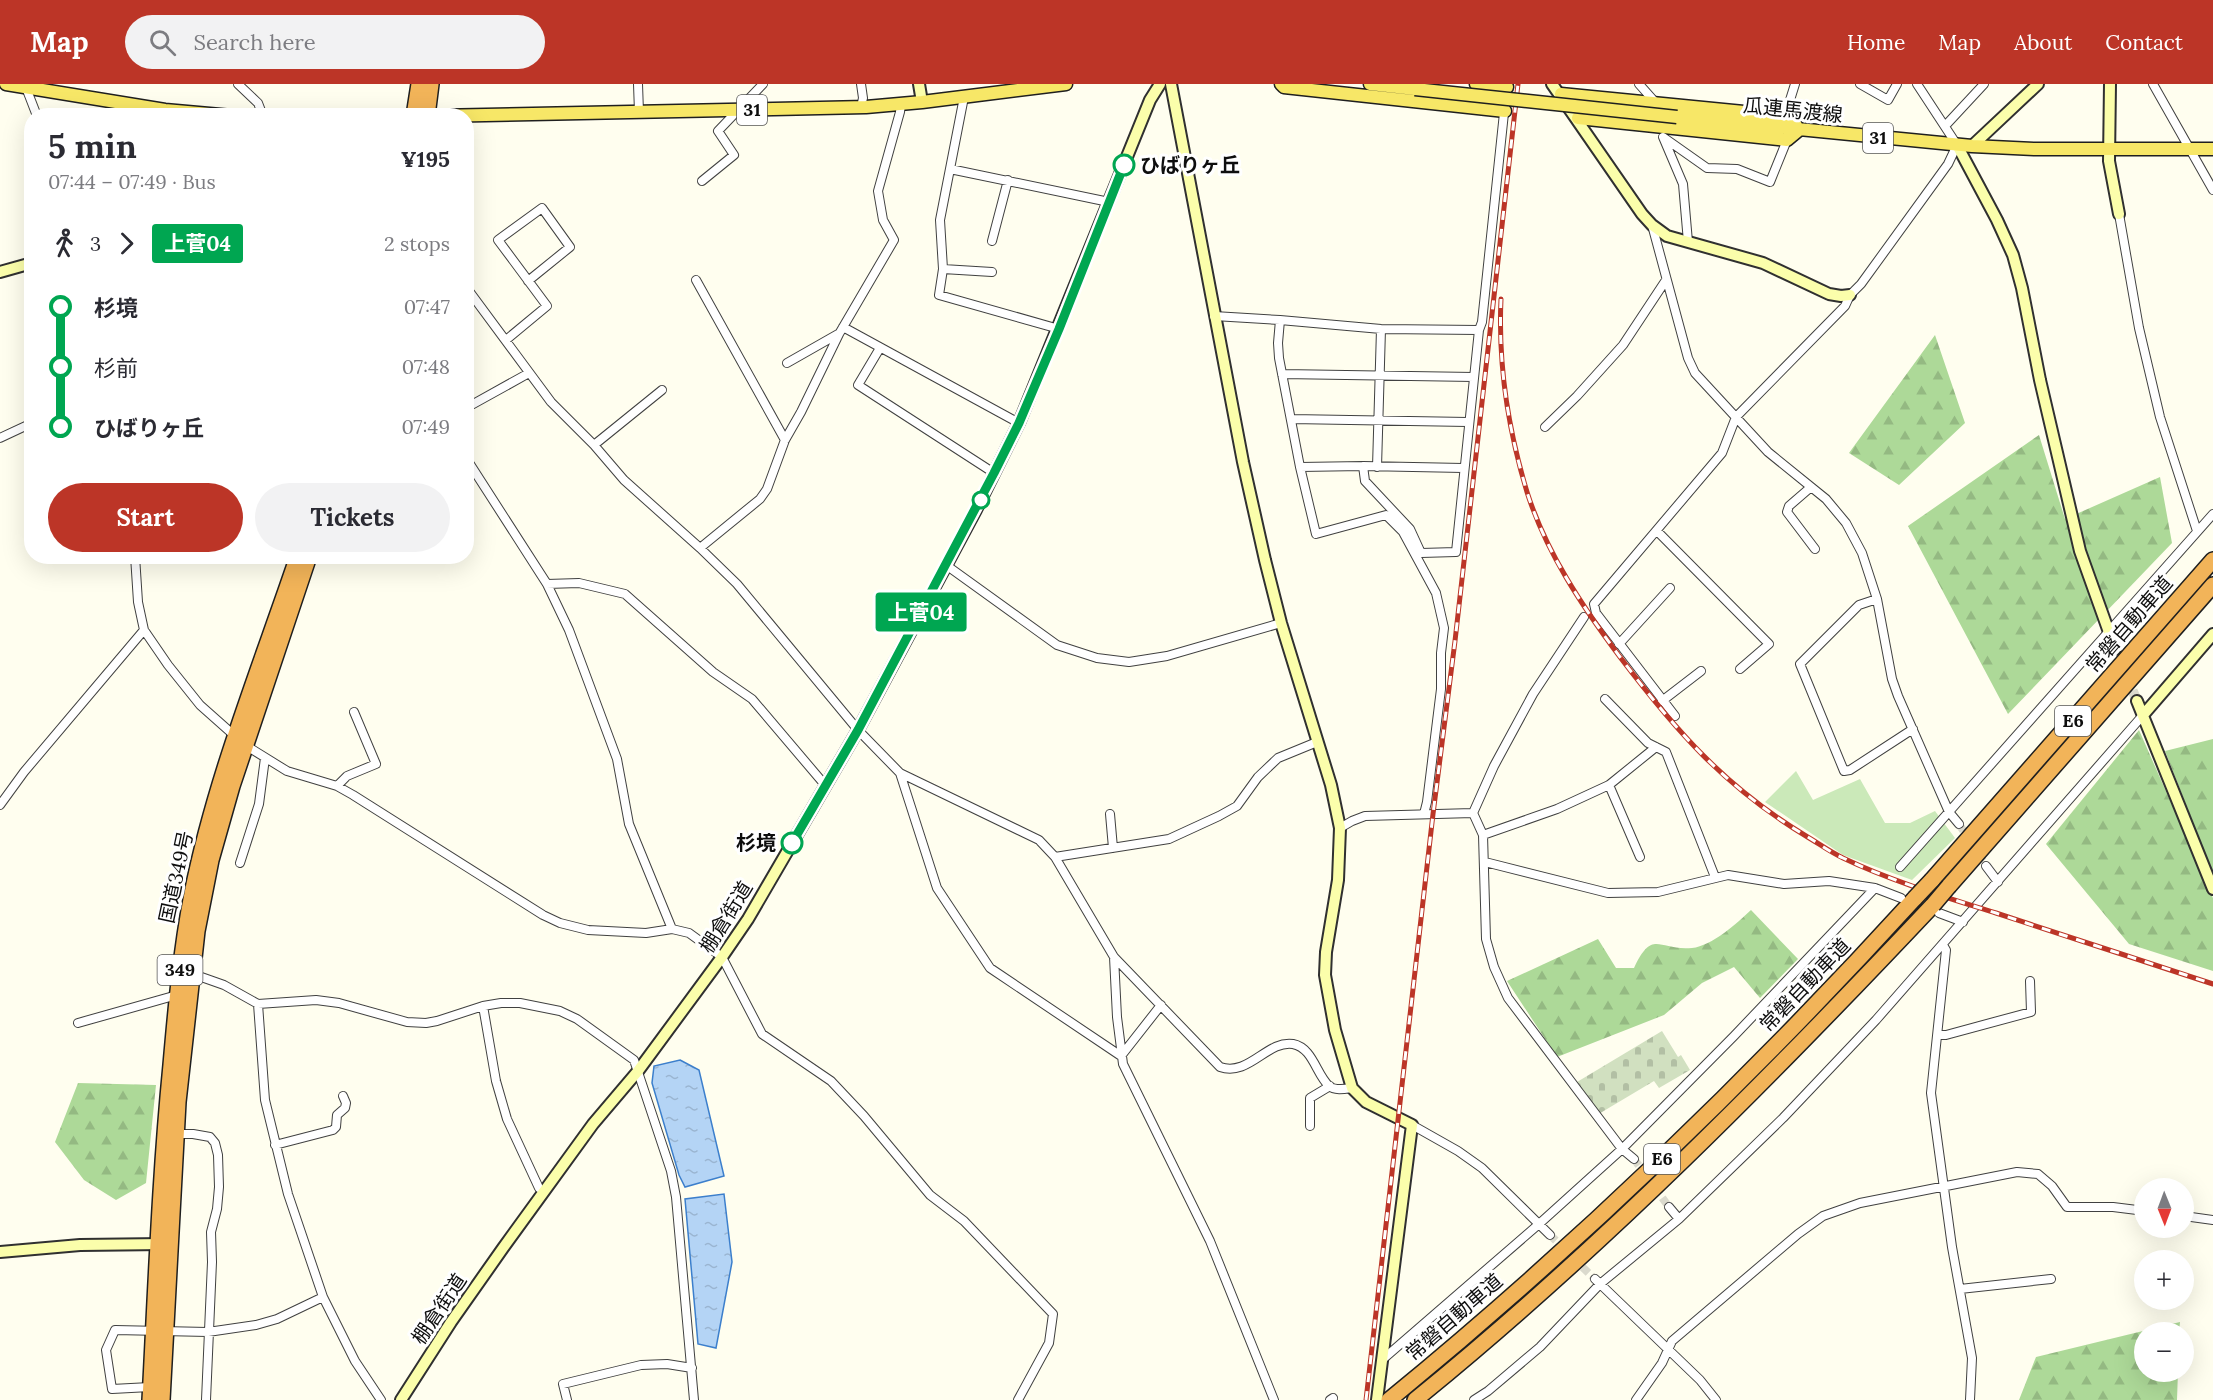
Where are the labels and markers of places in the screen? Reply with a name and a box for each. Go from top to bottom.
place label: ひばりヶ丘 [1140,152,1240,177]
marker: ひばりヶ丘 [1113,154,1135,176]
unlabelled marker [972,491,990,509]
place label: 杉境 [736,830,776,855]
marker: 杉境 [781,832,803,854]

